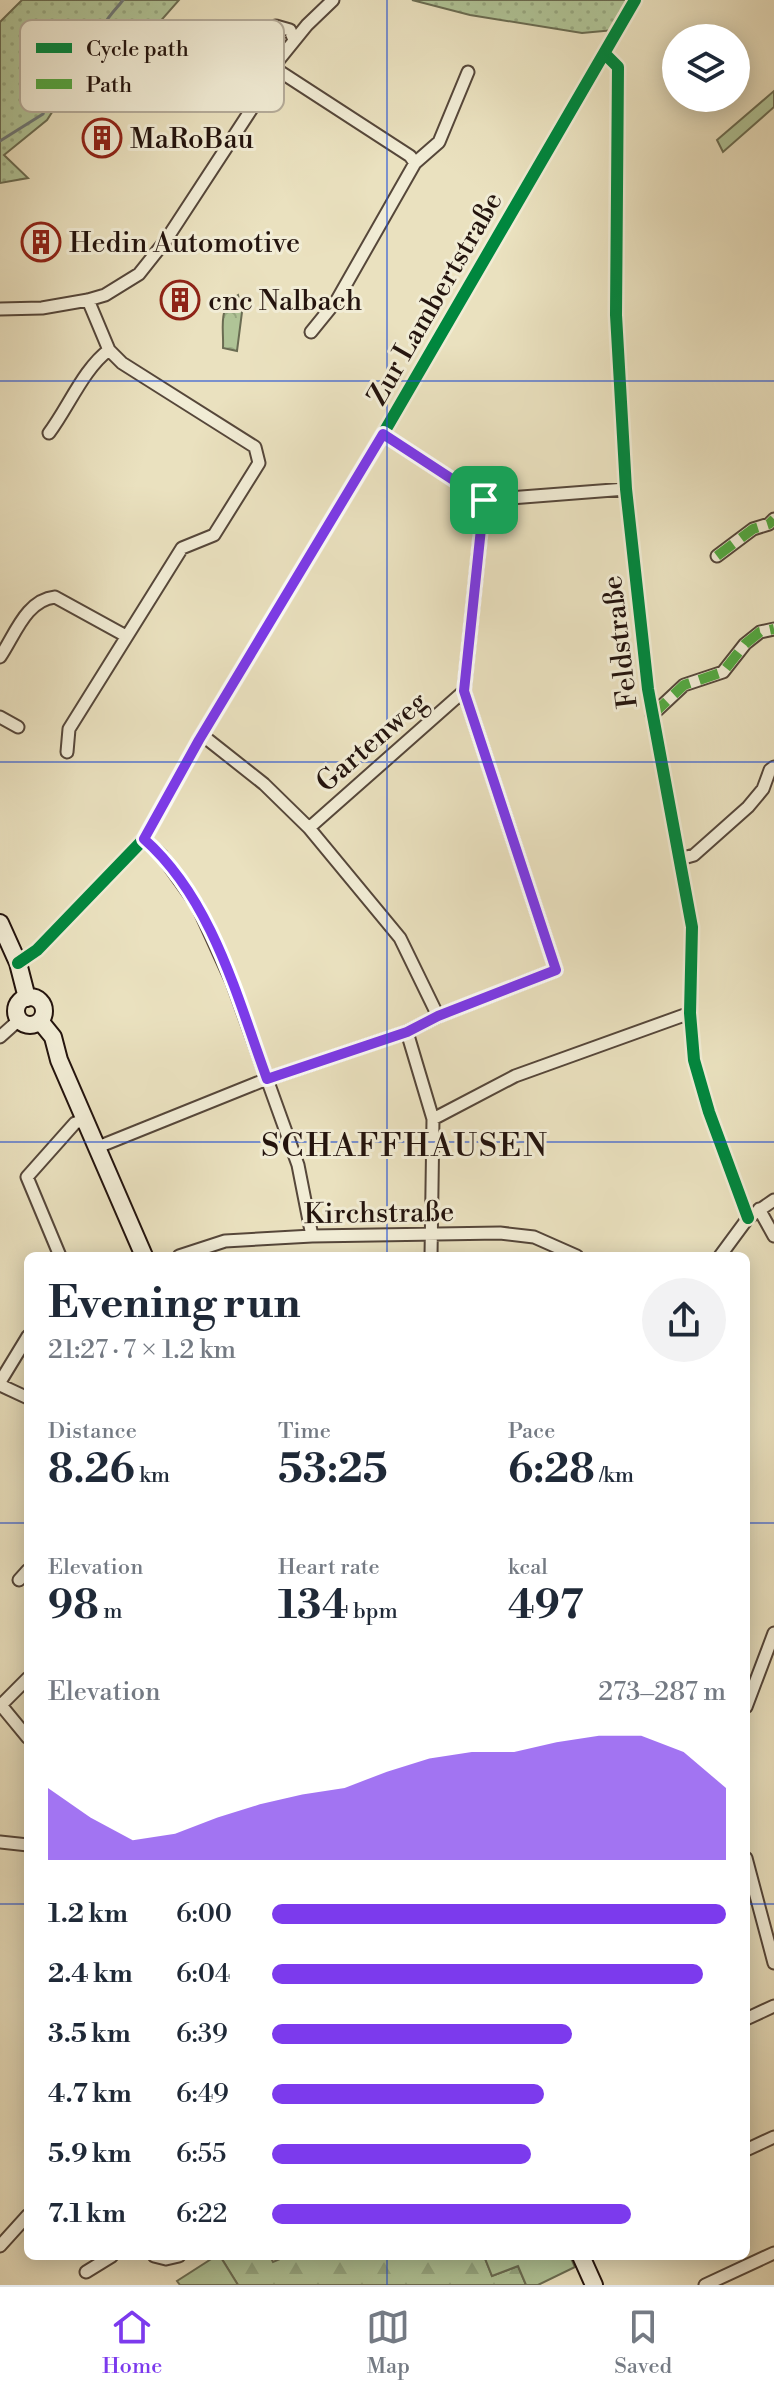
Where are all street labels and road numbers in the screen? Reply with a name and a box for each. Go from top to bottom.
street label: Zur Lambertstraße [360,186,511,412]
street label: Feldstraße [595,574,646,710]
street label: Gartenweg [309,684,435,800]
street label: Kirchstraße [304,1195,455,1232]

